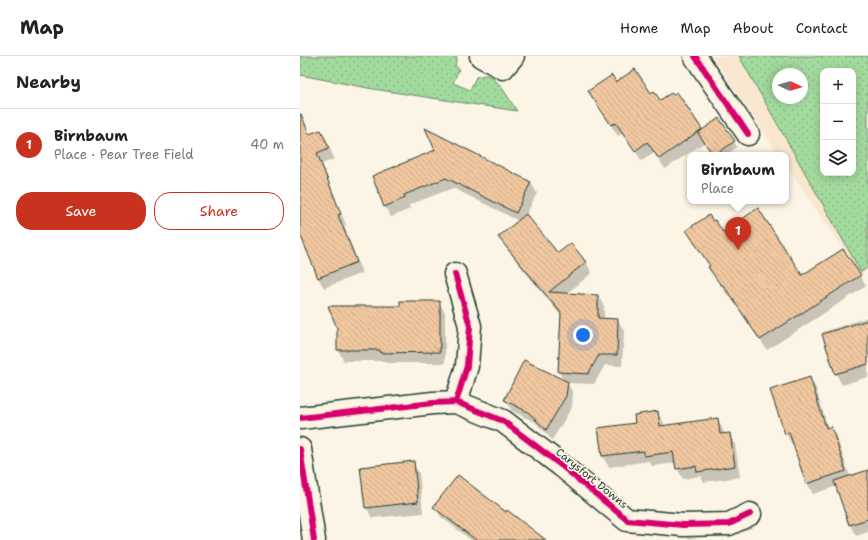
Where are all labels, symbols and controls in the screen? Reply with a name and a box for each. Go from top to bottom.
text: Map [20,15,64,40]
text: Home [620,19,659,37]
text: Map [681,19,711,37]
text: About [733,19,774,37]
text: Contact [796,19,848,37]
north arrow [772,68,808,104]
map controls [820,68,856,176]
button: + [820,68,856,104]
text: Nearby [16,71,81,93]
button: − [820,104,856,140]
text: Birnbaum [54,126,128,146]
text: 1 [26,136,32,153]
text: 40 m [250,136,284,153]
button: layers [820,140,856,176]
text: Place · Pear Tree Field [54,146,194,163]
popup [687,152,789,204]
text: Birnbaum [701,160,775,180]
text: Place [701,180,734,197]
button: Save [16,192,146,230]
button: Share [154,192,284,230]
pin: 1 [725,217,751,250]
your location [573,325,593,345]
street label: Carysfort Downs [553,445,631,512]

